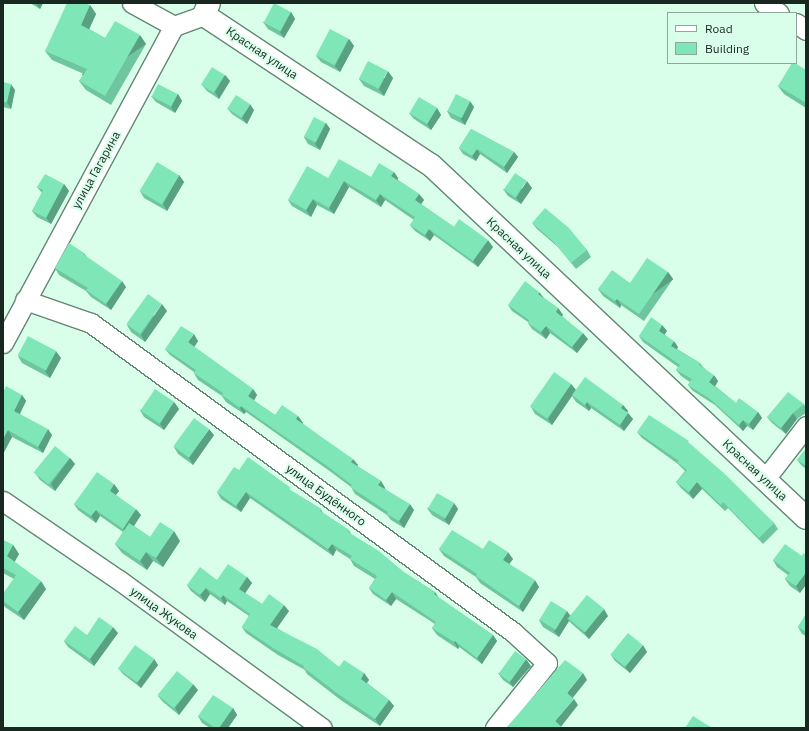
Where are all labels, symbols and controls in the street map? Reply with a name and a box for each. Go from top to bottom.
legend [667,12,797,64]
text: Road [705,21,733,36]
street label: Красная улица [223,24,301,82]
text: Building [705,41,749,56]
street label: улица Гагарина [69,129,123,211]
street label: Красная улица [484,214,554,282]
street label: Красная улица [720,436,790,504]
street label: улица Будённого [283,461,369,529]
street label: улица Жукова [128,584,200,642]

